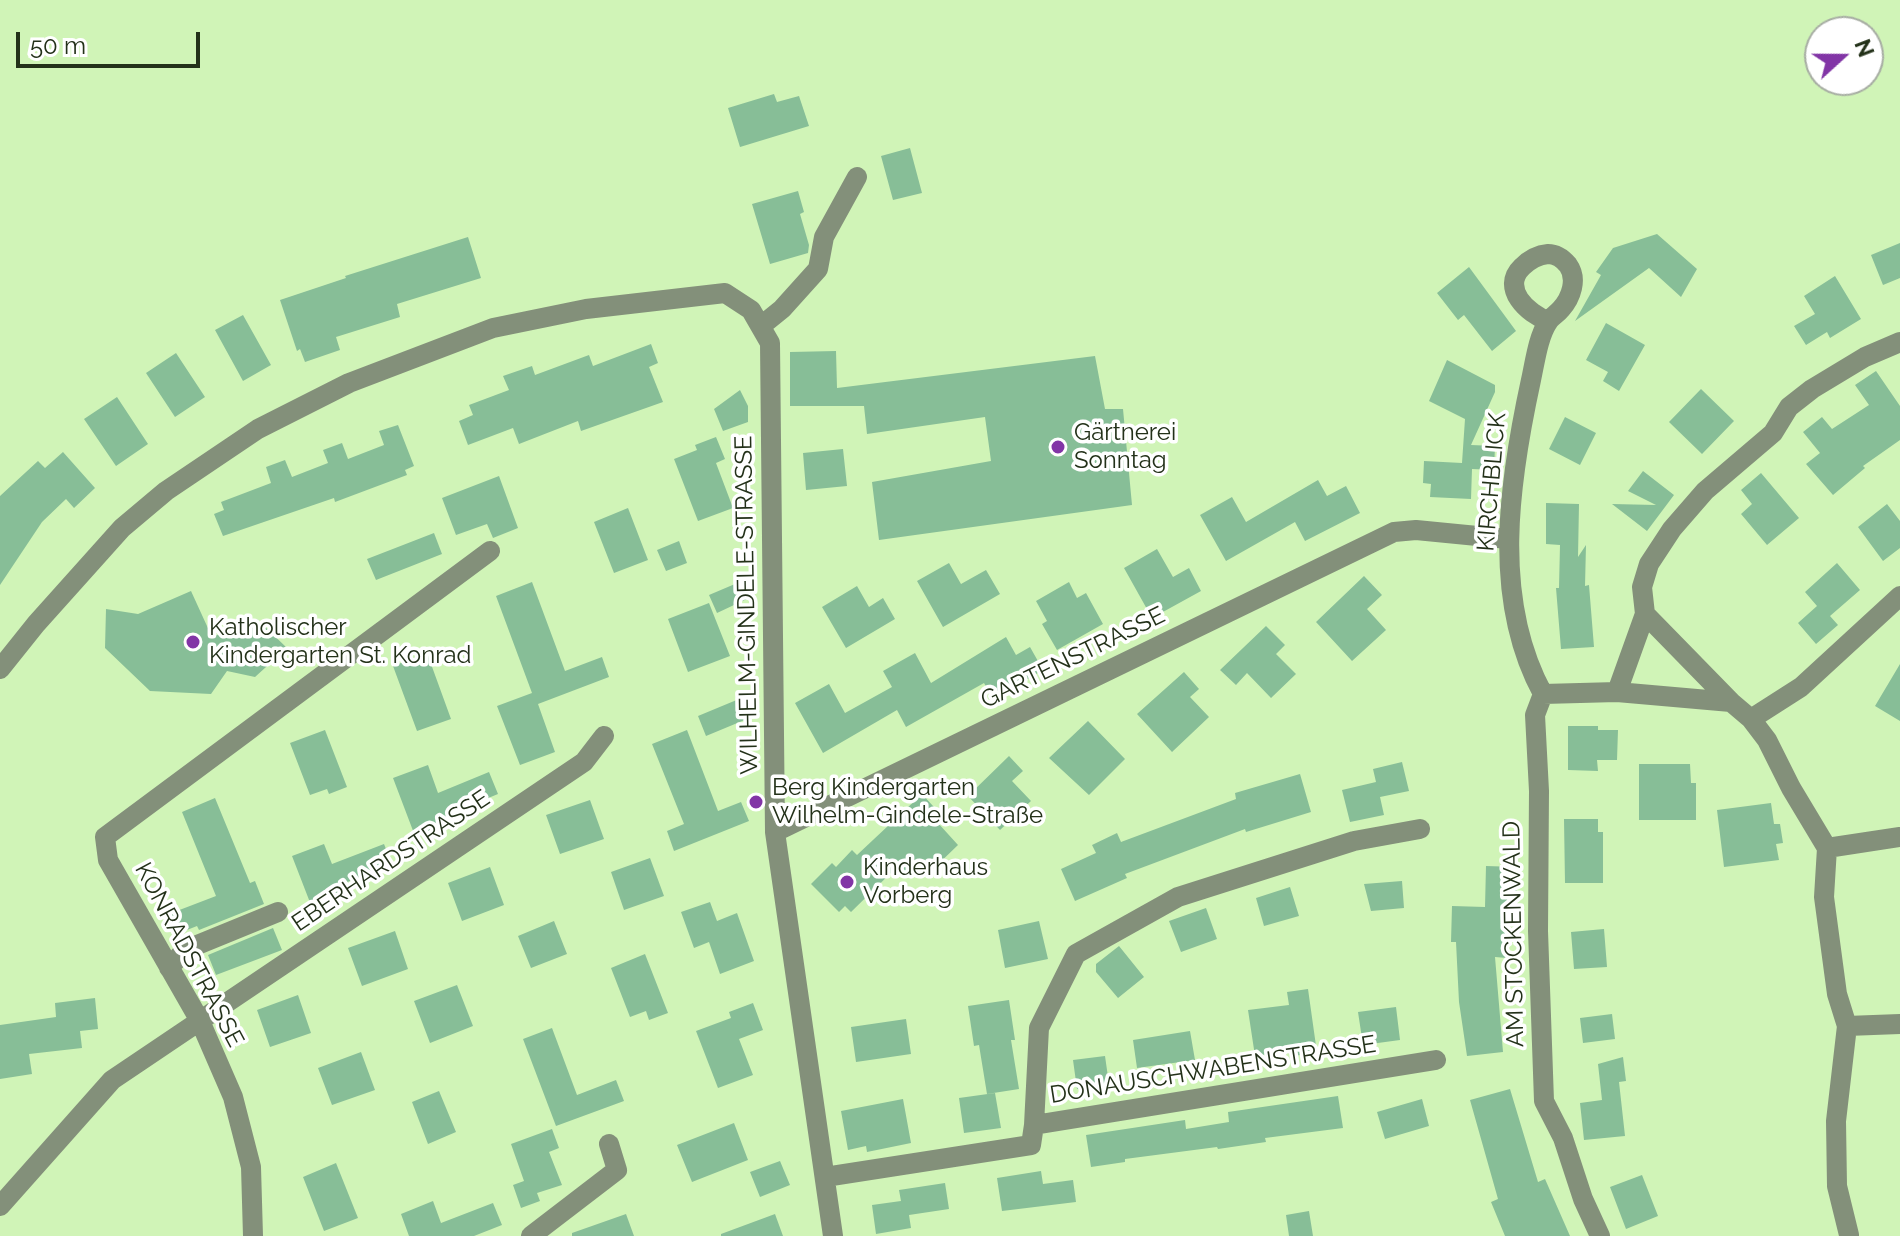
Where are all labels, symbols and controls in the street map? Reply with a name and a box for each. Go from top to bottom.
scale bar [20,16,204,66]
north arrow [1804,16,1884,96]
text: 50 m [30,31,86,60]
text: N [1849,36,1880,61]
street label: KIRCHBLICK [1472,411,1512,553]
place label: Gärtnerei Sonntag [1074,419,1176,475]
street label: WILHELM-GINDELE-STRASSE [730,435,764,775]
marker: Gärtnerei Sonntag [1049,438,1067,456]
street label: GARTENSTRASSE [976,601,1170,715]
place label: Katholischer Kindergarten St. Konrad [209,614,472,670]
marker: Katholischer Kindergarten St. Konrad [184,633,202,651]
place label: Berg Kindergarten Wilhelm-Gindele-Straße [772,774,1043,830]
street label: EBERHARDSTRASSE [287,784,495,938]
marker: Berg Kindergarten Wilhelm-Gindele-Straße [747,793,765,811]
street label: AM STOCKENWALD [1498,821,1530,1047]
place label: Kinderhaus Vorberg [863,854,988,910]
street label: KONRADSTRASSE [128,858,250,1052]
marker: Kinderhaus Vorberg [838,873,856,891]
street label: DONAUSCHWABENSTRASSE [1048,1030,1378,1110]

